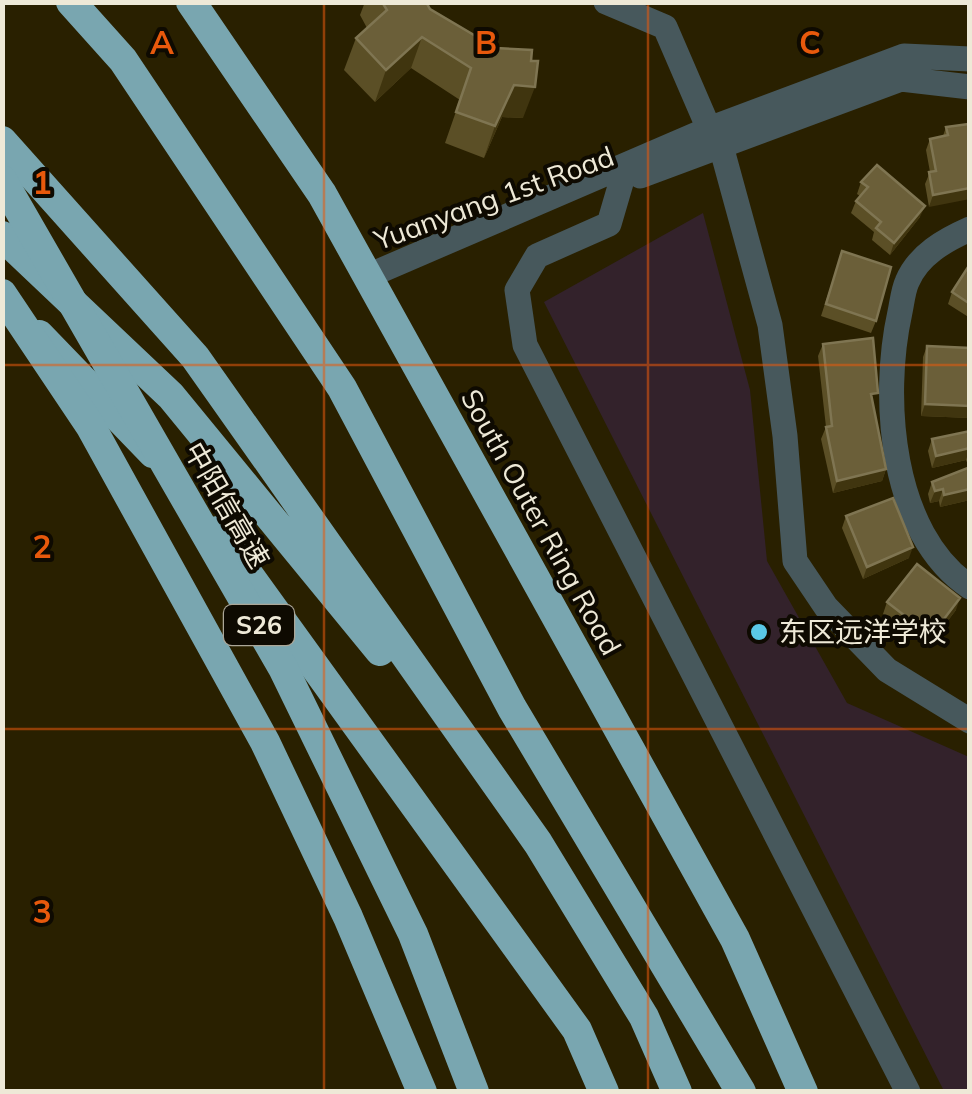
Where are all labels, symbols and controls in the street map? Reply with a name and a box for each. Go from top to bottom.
text: A [150,22,174,62]
text: B [475,22,497,62]
text: C [799,22,821,62]
street label: Yuanyang 1st Road [368,138,618,257]
text: 1 [32,162,52,202]
street label: South Outer Ring Road [454,383,629,661]
street label: 中阳信高速 [177,435,278,574]
text: 2 [32,526,52,566]
road number: S26 [224,605,294,645]
place label: 东区远洋学校 [779,614,947,649]
marker: 东区远洋学校 [748,621,770,643]
text: 3 [32,891,52,931]

